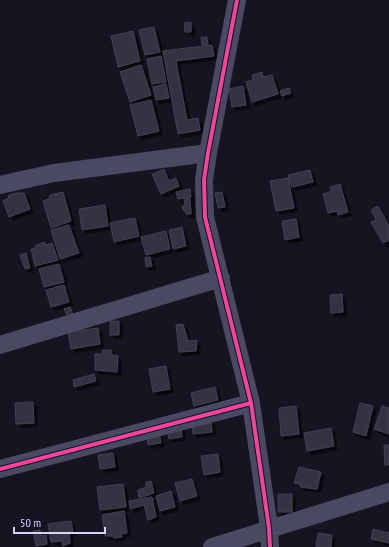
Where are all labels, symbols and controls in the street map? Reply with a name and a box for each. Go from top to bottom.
scale bar [14,509,105,535]
text: 50 m [20,515,41,530]

